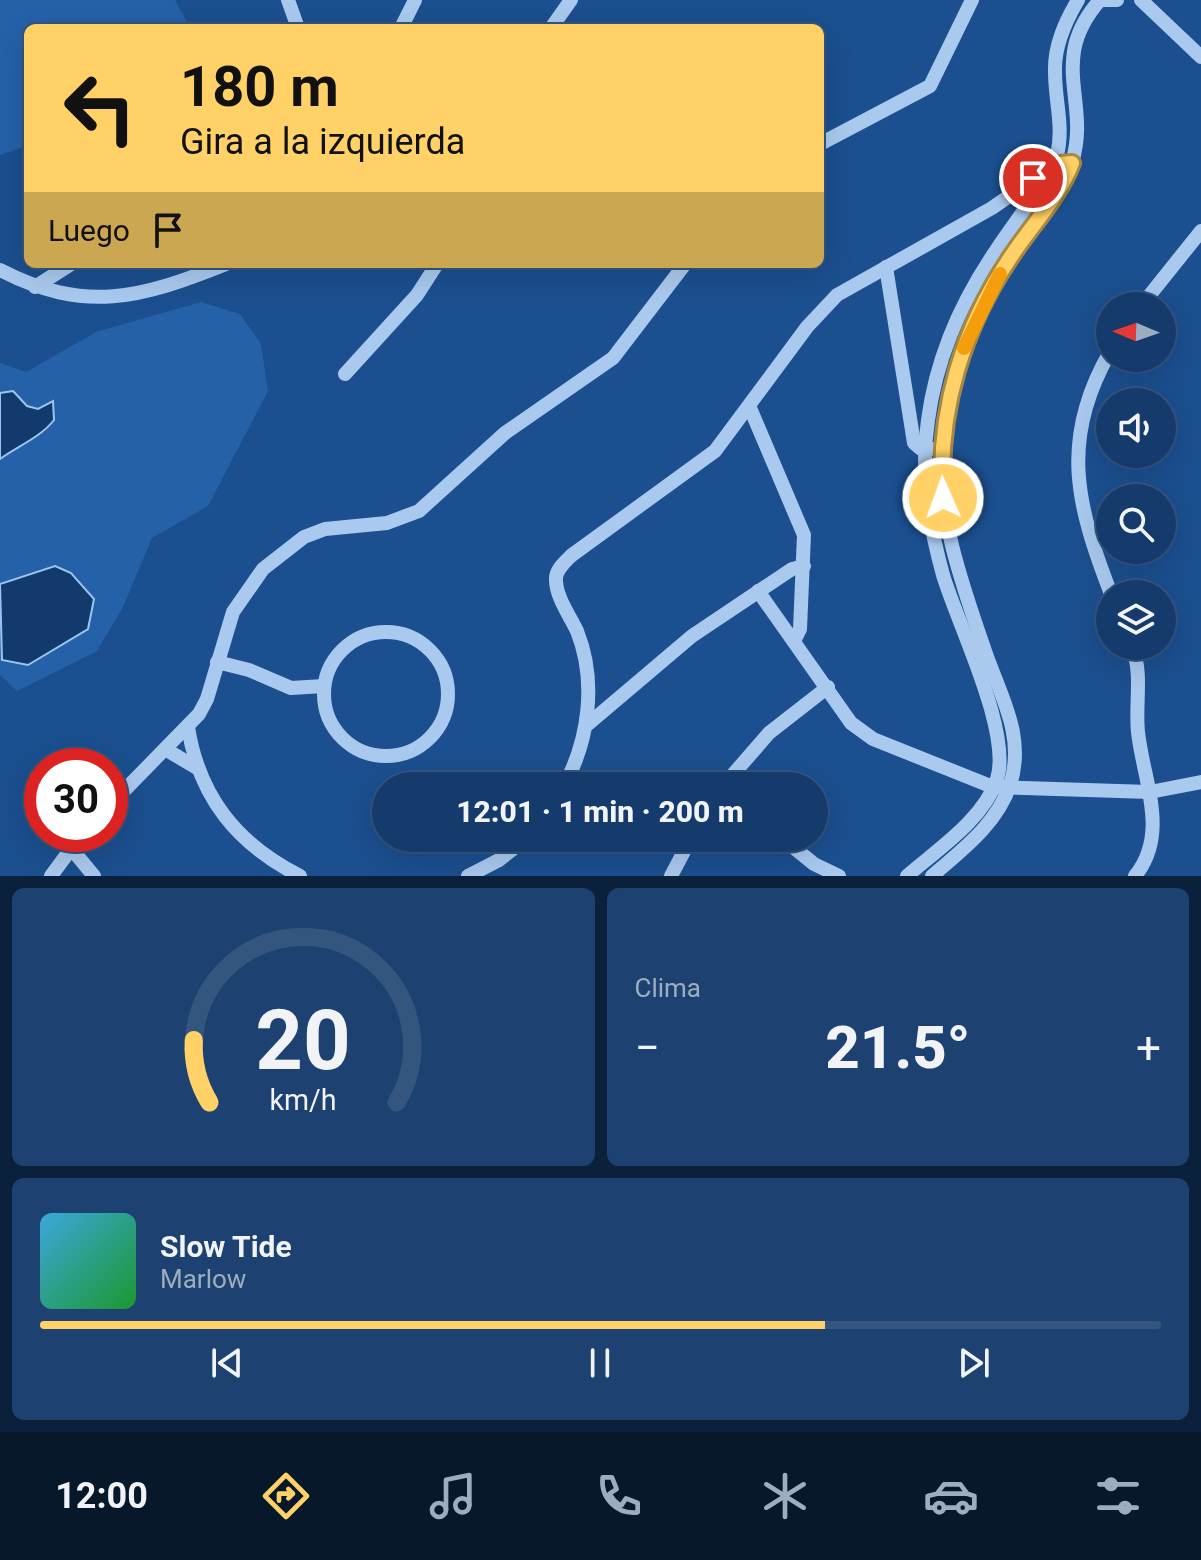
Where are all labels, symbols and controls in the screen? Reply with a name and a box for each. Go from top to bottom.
text: 180 m [180,54,339,120]
icon: left [48,56,152,160]
text: Gira a la izquierda [180,121,465,163]
pin [999,144,1067,212]
icon: arrive [1011,156,1055,200]
icon: arrive [146,208,190,252]
text: Luego [48,213,130,248]
north arrow [1096,292,1176,372]
map controls [1096,292,1176,660]
button: sound [1096,388,1176,468]
position arrow [901,456,985,540]
button: search [1096,484,1176,564]
button: layers [1096,580,1176,660]
speed limit sign: 30 [24,748,128,852]
text: 12:01 · 1 min · 200 m [456,794,744,829]
text: Clima [635,973,701,1003]
text: 20 [256,992,351,1089]
text: 21.5° [825,1012,970,1083]
text: − [635,1022,660,1074]
text: + [1136,1022,1161,1074]
text: km/h [270,1083,337,1117]
text: Slow Tide [160,1229,292,1264]
text: Marlow [160,1264,246,1294]
icon: previous [205,1341,249,1385]
icon: pause [578,1341,622,1385]
icon: next [952,1341,996,1385]
icon: directions [258,1468,314,1524]
icon: music [425,1468,481,1524]
icon: phone [591,1468,647,1524]
icon: climate [757,1468,813,1524]
icon: car [923,1468,979,1524]
icon: filters [1090,1468,1146,1524]
text: 12:00 [55,1475,148,1517]

